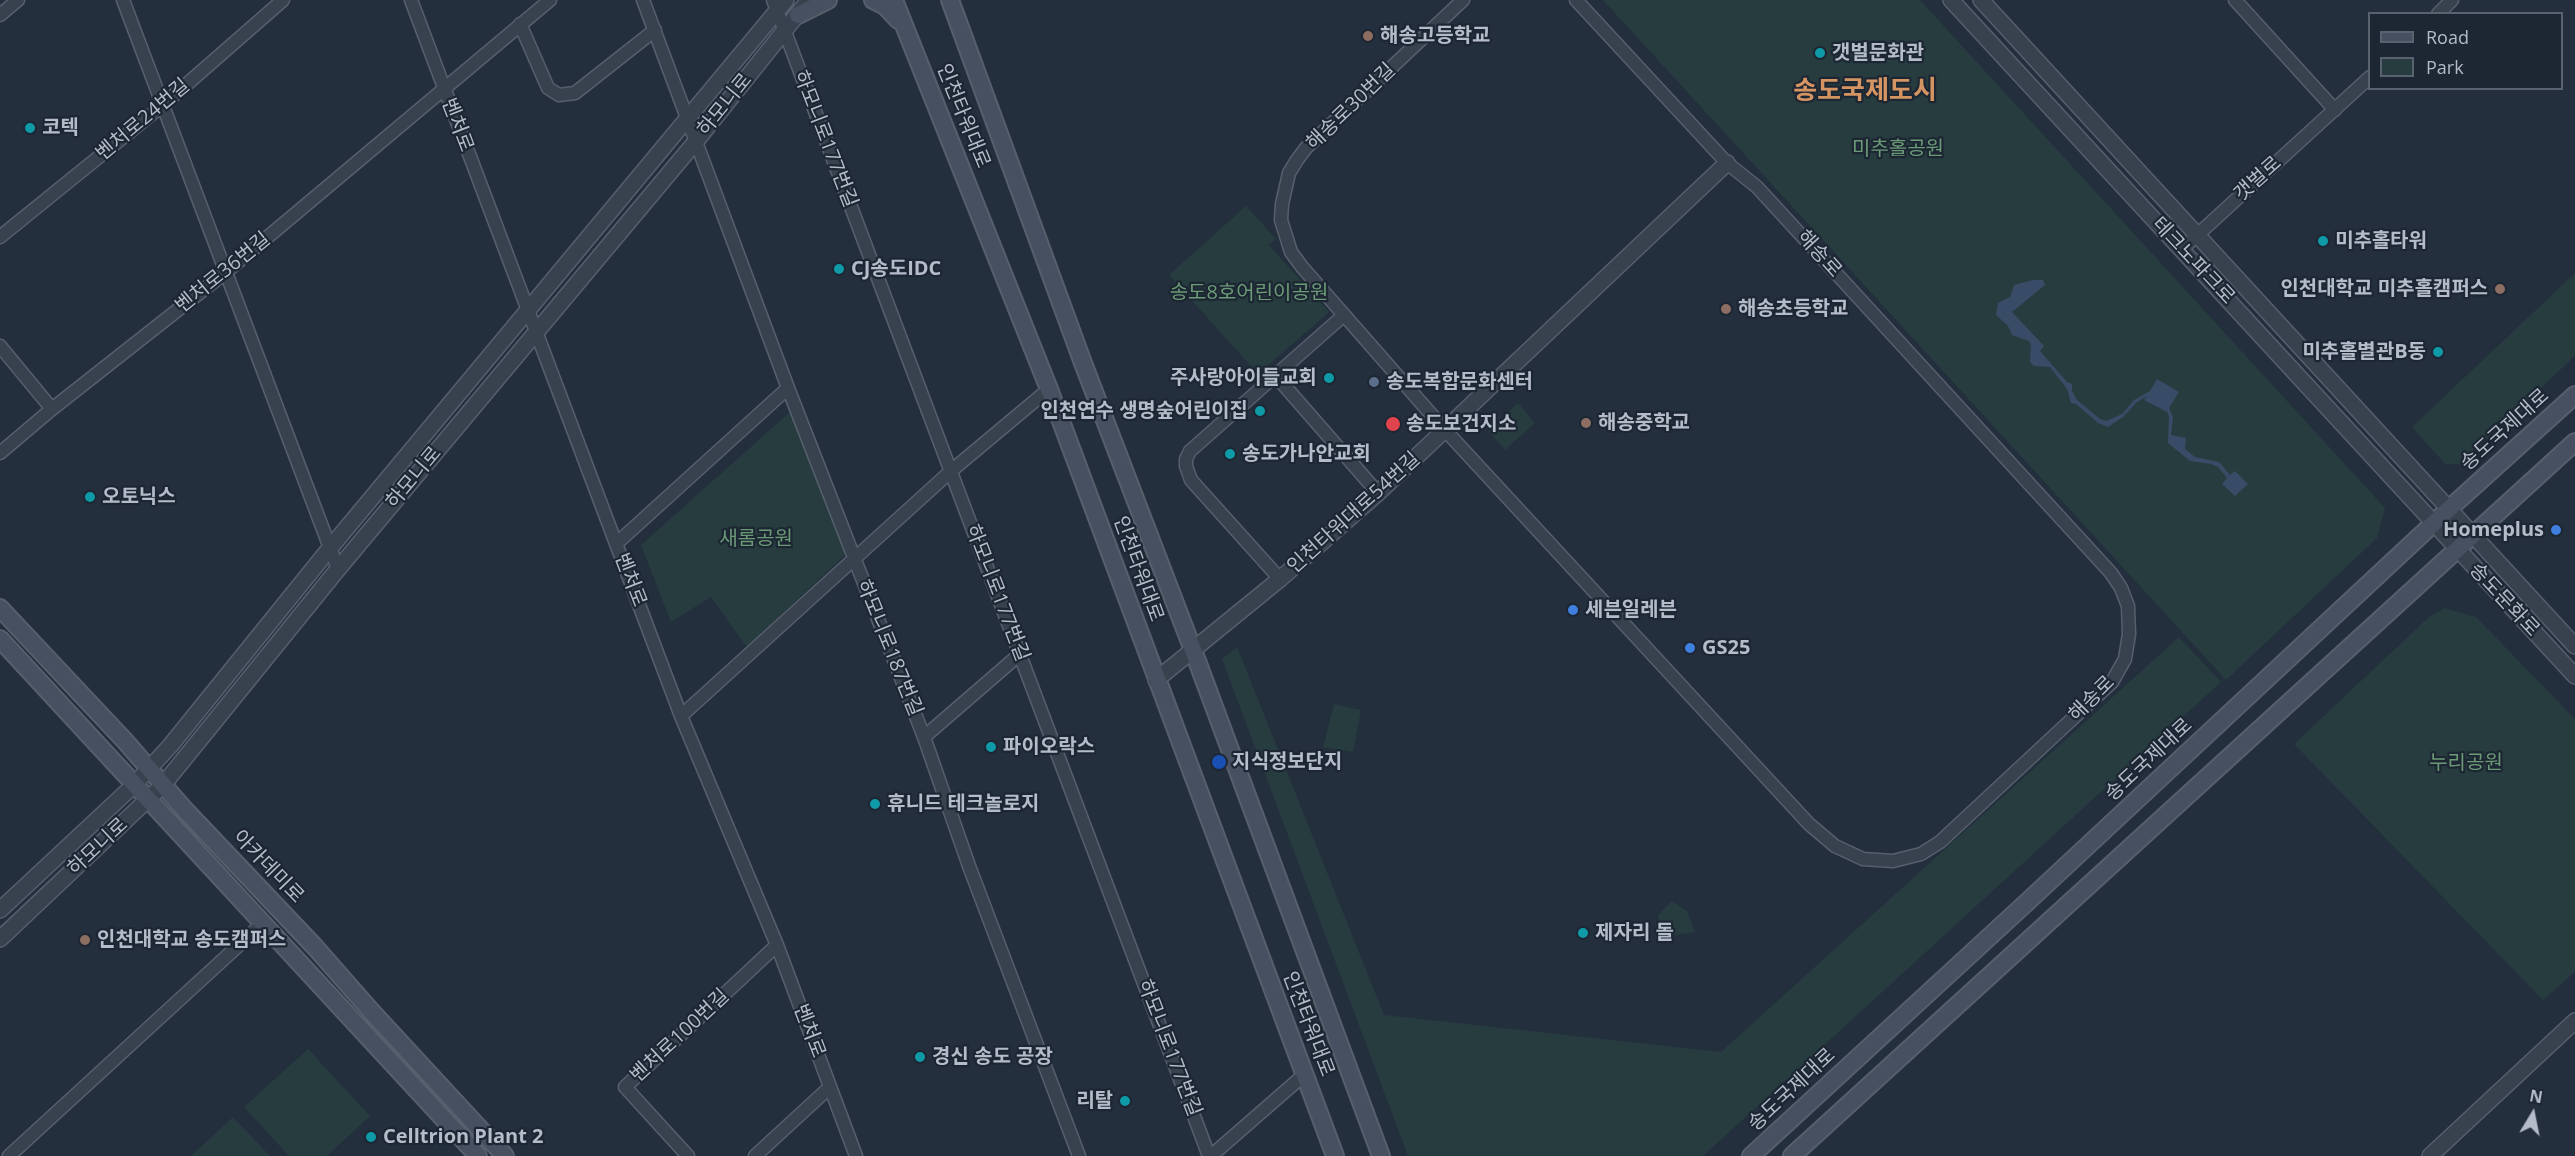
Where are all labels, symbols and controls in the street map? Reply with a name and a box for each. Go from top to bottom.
legend [2368,12,2563,90]
place label: 해송고등학교 [1380,24,1490,48]
text: Road [2426,25,2469,49]
marker: 해송고등학교 [1361,29,1375,43]
place label: 갯벌문화관 [1832,41,1924,65]
marker: 갯벌문화관 [1813,46,1827,60]
text: Park [2426,55,2464,79]
street label: 해송로30번길 [1301,58,1401,156]
street label: 인천타워대로 [931,60,995,172]
street label: 하모니로177번길 [788,67,862,211]
street label: 하모니로 [693,69,757,141]
street label: 벤처로24번길 [91,74,195,166]
district label: 송도국제도시 [1793,76,1937,108]
street label: 벤처로 [436,95,478,155]
place label: 코텍 [42,116,79,140]
marker: 코텍 [23,121,37,135]
park label: 미추홀공원 [1852,137,1944,161]
street label: 갯벌로 [2229,152,2287,206]
street label: 테크노파크로 [2147,212,2239,310]
street label: 해송로 [1792,225,1846,283]
street label: 벤처로36번길 [171,228,275,318]
place label: 미추홀타워 [2335,229,2427,253]
marker: 미추홀타워 [2316,234,2330,248]
place label: CJ송도IDC [851,257,941,281]
marker: CJ송도IDC [832,262,846,276]
place label: 인천대학교 미추홀캠퍼스 [2280,277,2488,301]
park label: 송도8호어린이공원 [1170,281,1328,305]
marker: 인천대학교 미추홀캠퍼스 [2493,282,2507,296]
place label: 해송초등학교 [1738,297,1848,321]
marker: 해송초등학교 [1719,302,1733,316]
place label: 미추홀별관B동 [2302,340,2426,364]
marker: 미추홀별관B동 [2431,345,2445,359]
place label: 주사랑아이들교회 [1170,366,1317,390]
place label: 송도복합문화센터 [1386,370,1533,394]
marker: 주사랑아이들교회 [1322,371,1336,385]
marker: 송도복합문화센터 [1367,375,1381,389]
street label: 송도국제대로 [2456,384,2554,476]
place label: 인천연수 생명숲어린이집 [1040,399,1248,423]
marker: 인천연수 생명숲어린이집 [1253,404,1267,418]
place label: 해송중학교 [1598,411,1690,435]
place label: 송도보건지소 [1406,412,1516,436]
marker: 송도보건지소 [1384,415,1402,433]
marker: 해송중학교 [1579,416,1593,430]
street label: 하모니로 [381,442,447,514]
place label: 송도가나안교회 [1242,442,1371,466]
marker: 송도가나안교회 [1223,447,1237,461]
street label: 인천타워대로54번길 [1283,447,1425,579]
place label: 오토닉스 [102,485,176,509]
marker: 오토닉스 [83,490,97,504]
street label: 인천타워대로 [1108,513,1168,625]
place label: Homeplus [2443,518,2544,542]
street label: 하모니로177번길 [960,521,1034,665]
marker: Homeplus [2549,523,2563,537]
park label: 새롬공원 [719,527,793,551]
street label: 벤처로 [609,550,651,610]
street label: 송도문화로 [2464,558,2544,642]
street label: 하모니로187번길 [851,576,927,720]
place label: 세븐일레븐 [1585,598,1677,622]
marker: 세븐일레븐 [1566,603,1580,617]
place label: GS25 [1702,636,1750,660]
marker: GS25 [1683,641,1697,655]
street label: 해송로 [2064,671,2120,727]
street label: 송도국제대로 [2100,714,2198,806]
place label: 파이오락스 [1003,735,1095,759]
marker: 파이오락스 [984,740,998,754]
place label: 지식정보단지 [1232,750,1342,774]
park label: 누리공원 [2429,751,2503,775]
marker: 지식정보단지 [1210,753,1228,771]
place label: 휴니드 테크놀로지 [887,792,1039,816]
marker: 휴니드 테크놀로지 [868,797,882,811]
street label: 하모니로 [63,813,133,881]
street label: 아카데미로 [227,826,309,908]
place label: 제자리 돌 [1595,921,1674,945]
marker: 제자리 돌 [1576,926,1590,940]
place label: 인천대학교 송도캠퍼스 [97,928,286,952]
marker: 인천대학교 송도캠퍼스 [78,933,92,947]
street label: 인천타워대로 [1277,968,1339,1080]
street label: 하모니로177번길 [1132,976,1206,1120]
street label: 벤처로100번길 [626,984,734,1088]
street label: 벤처로 [788,1001,830,1061]
street label: 송도국제대로 [1743,1044,1841,1136]
place label: 경신 송도 공장 [932,1045,1053,1069]
marker: 경신 송도 공장 [913,1050,927,1064]
north arrow [2503,1084,2563,1144]
text: N [2528,1084,2544,1108]
place label: 리탈 [1076,1089,1113,1113]
marker: 리탈 [1118,1094,1132,1108]
place label: Celltrion Plant 2 [383,1125,544,1149]
marker: Celltrion Plant 2 [364,1130,378,1144]

